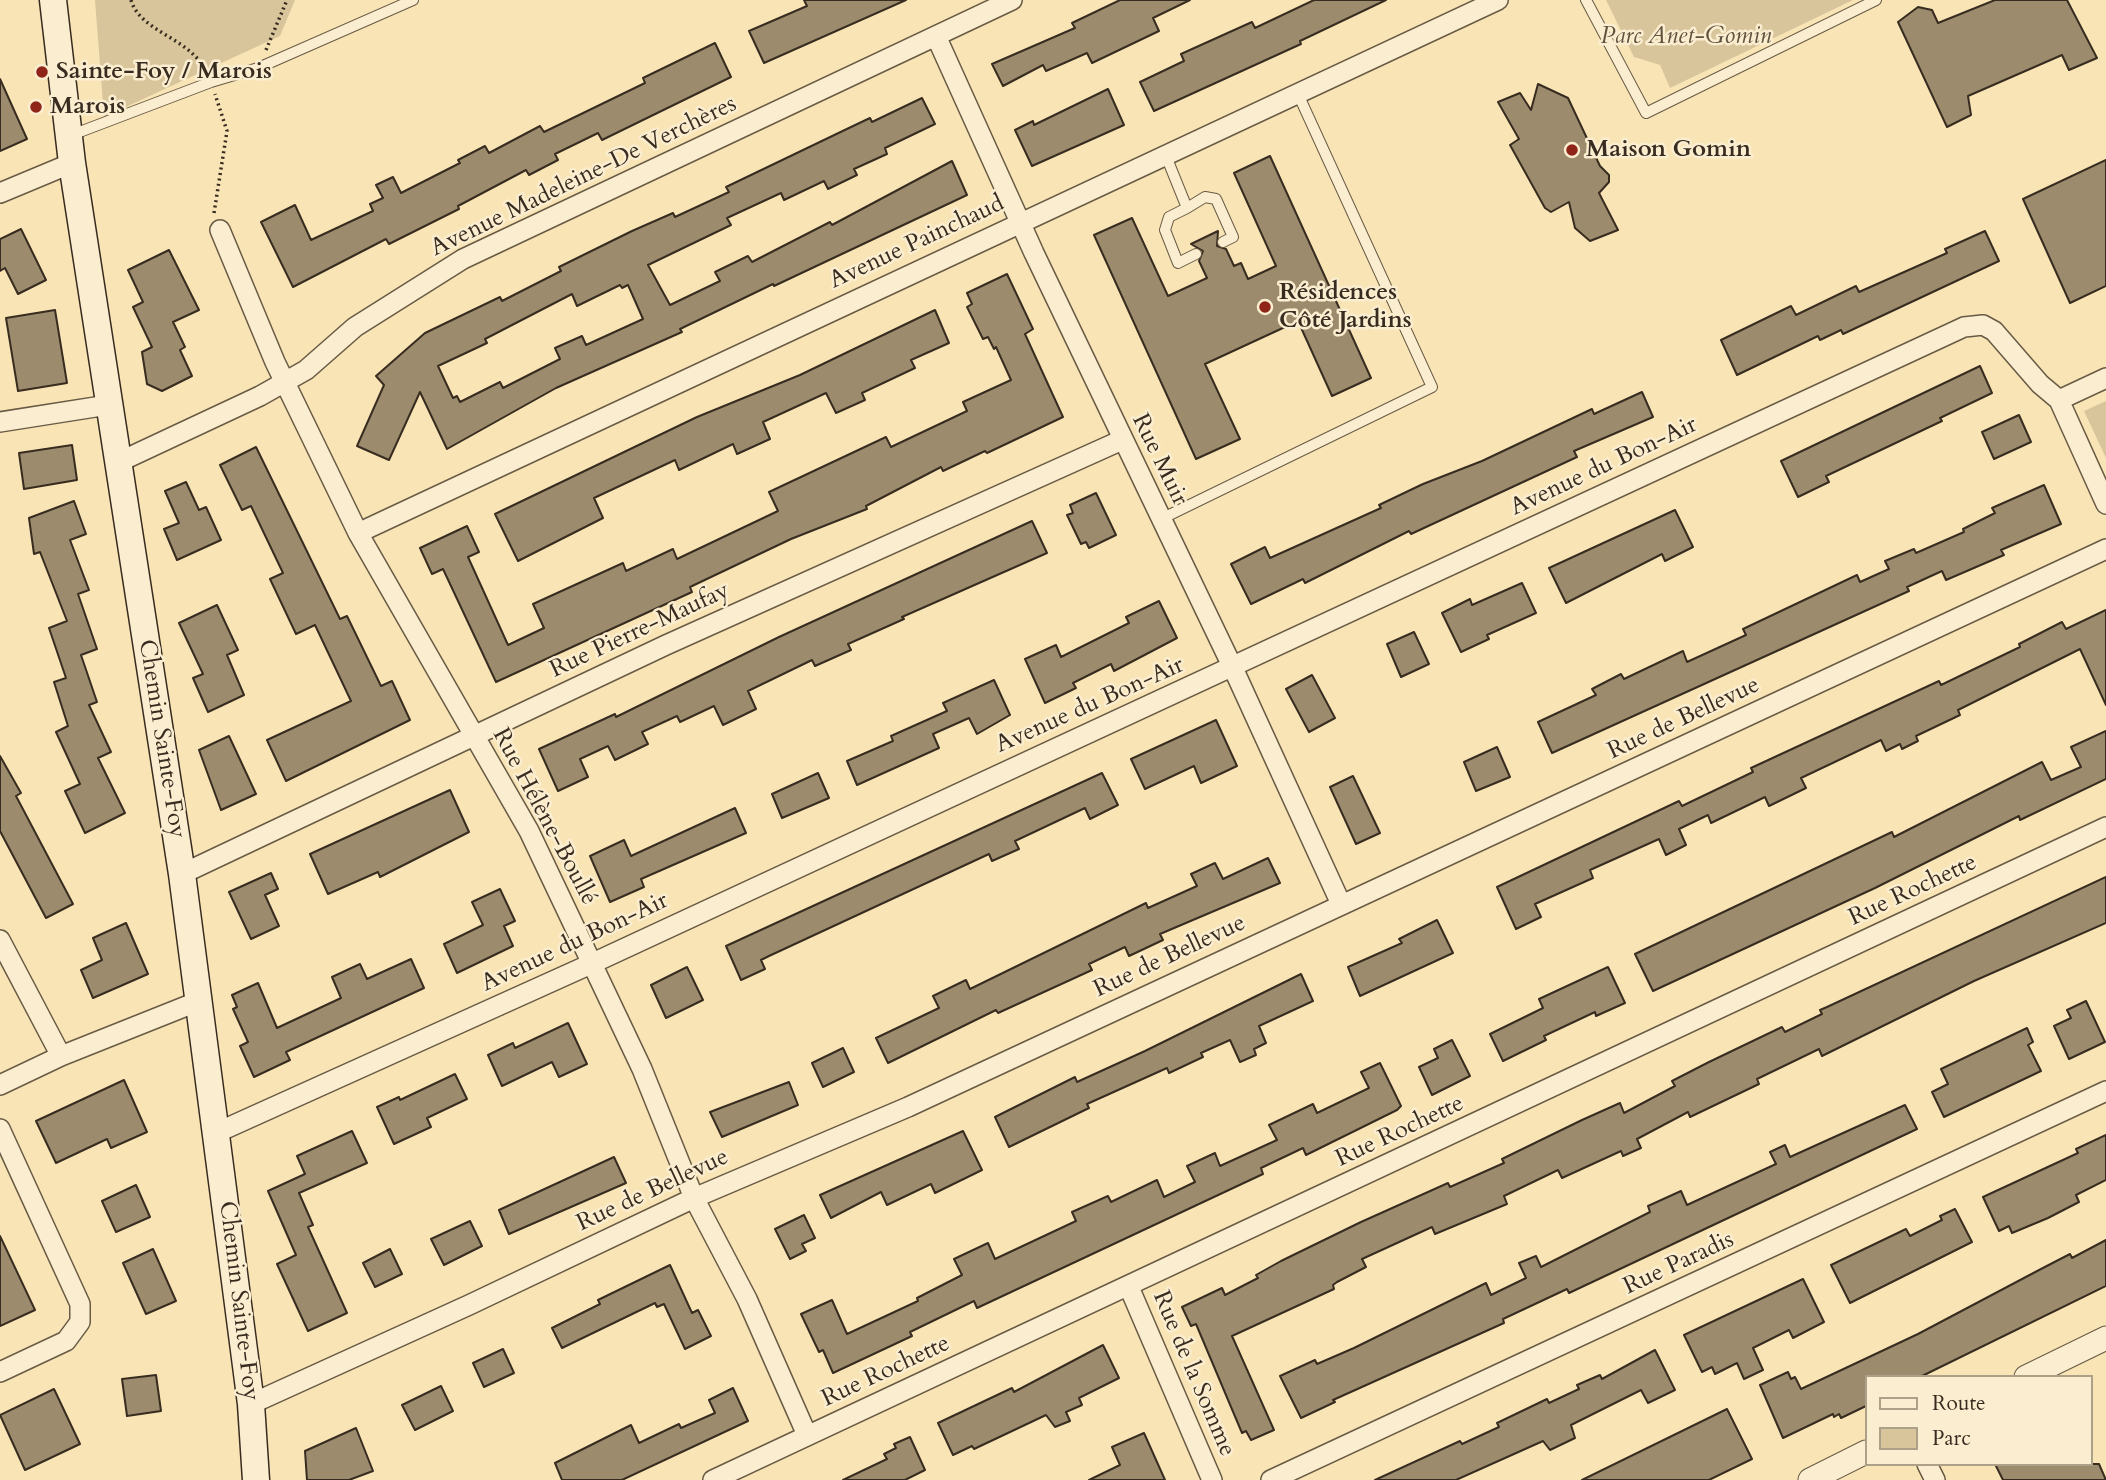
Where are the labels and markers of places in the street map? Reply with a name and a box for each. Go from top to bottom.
place label: Sainte-Foy / Marois [56,58,272,86]
marker: Sainte-Foy / Marois [34,64,50,80]
place label: Marois [50,93,125,121]
marker: Marois [28,99,44,115]
place label: Maison Gomin [1586,136,1751,164]
marker: Maison Gomin [1564,142,1580,158]
place label: Résidences Côté Jardins [1279,279,1412,335]
marker: Résidences Côté Jardins [1257,299,1273,315]

